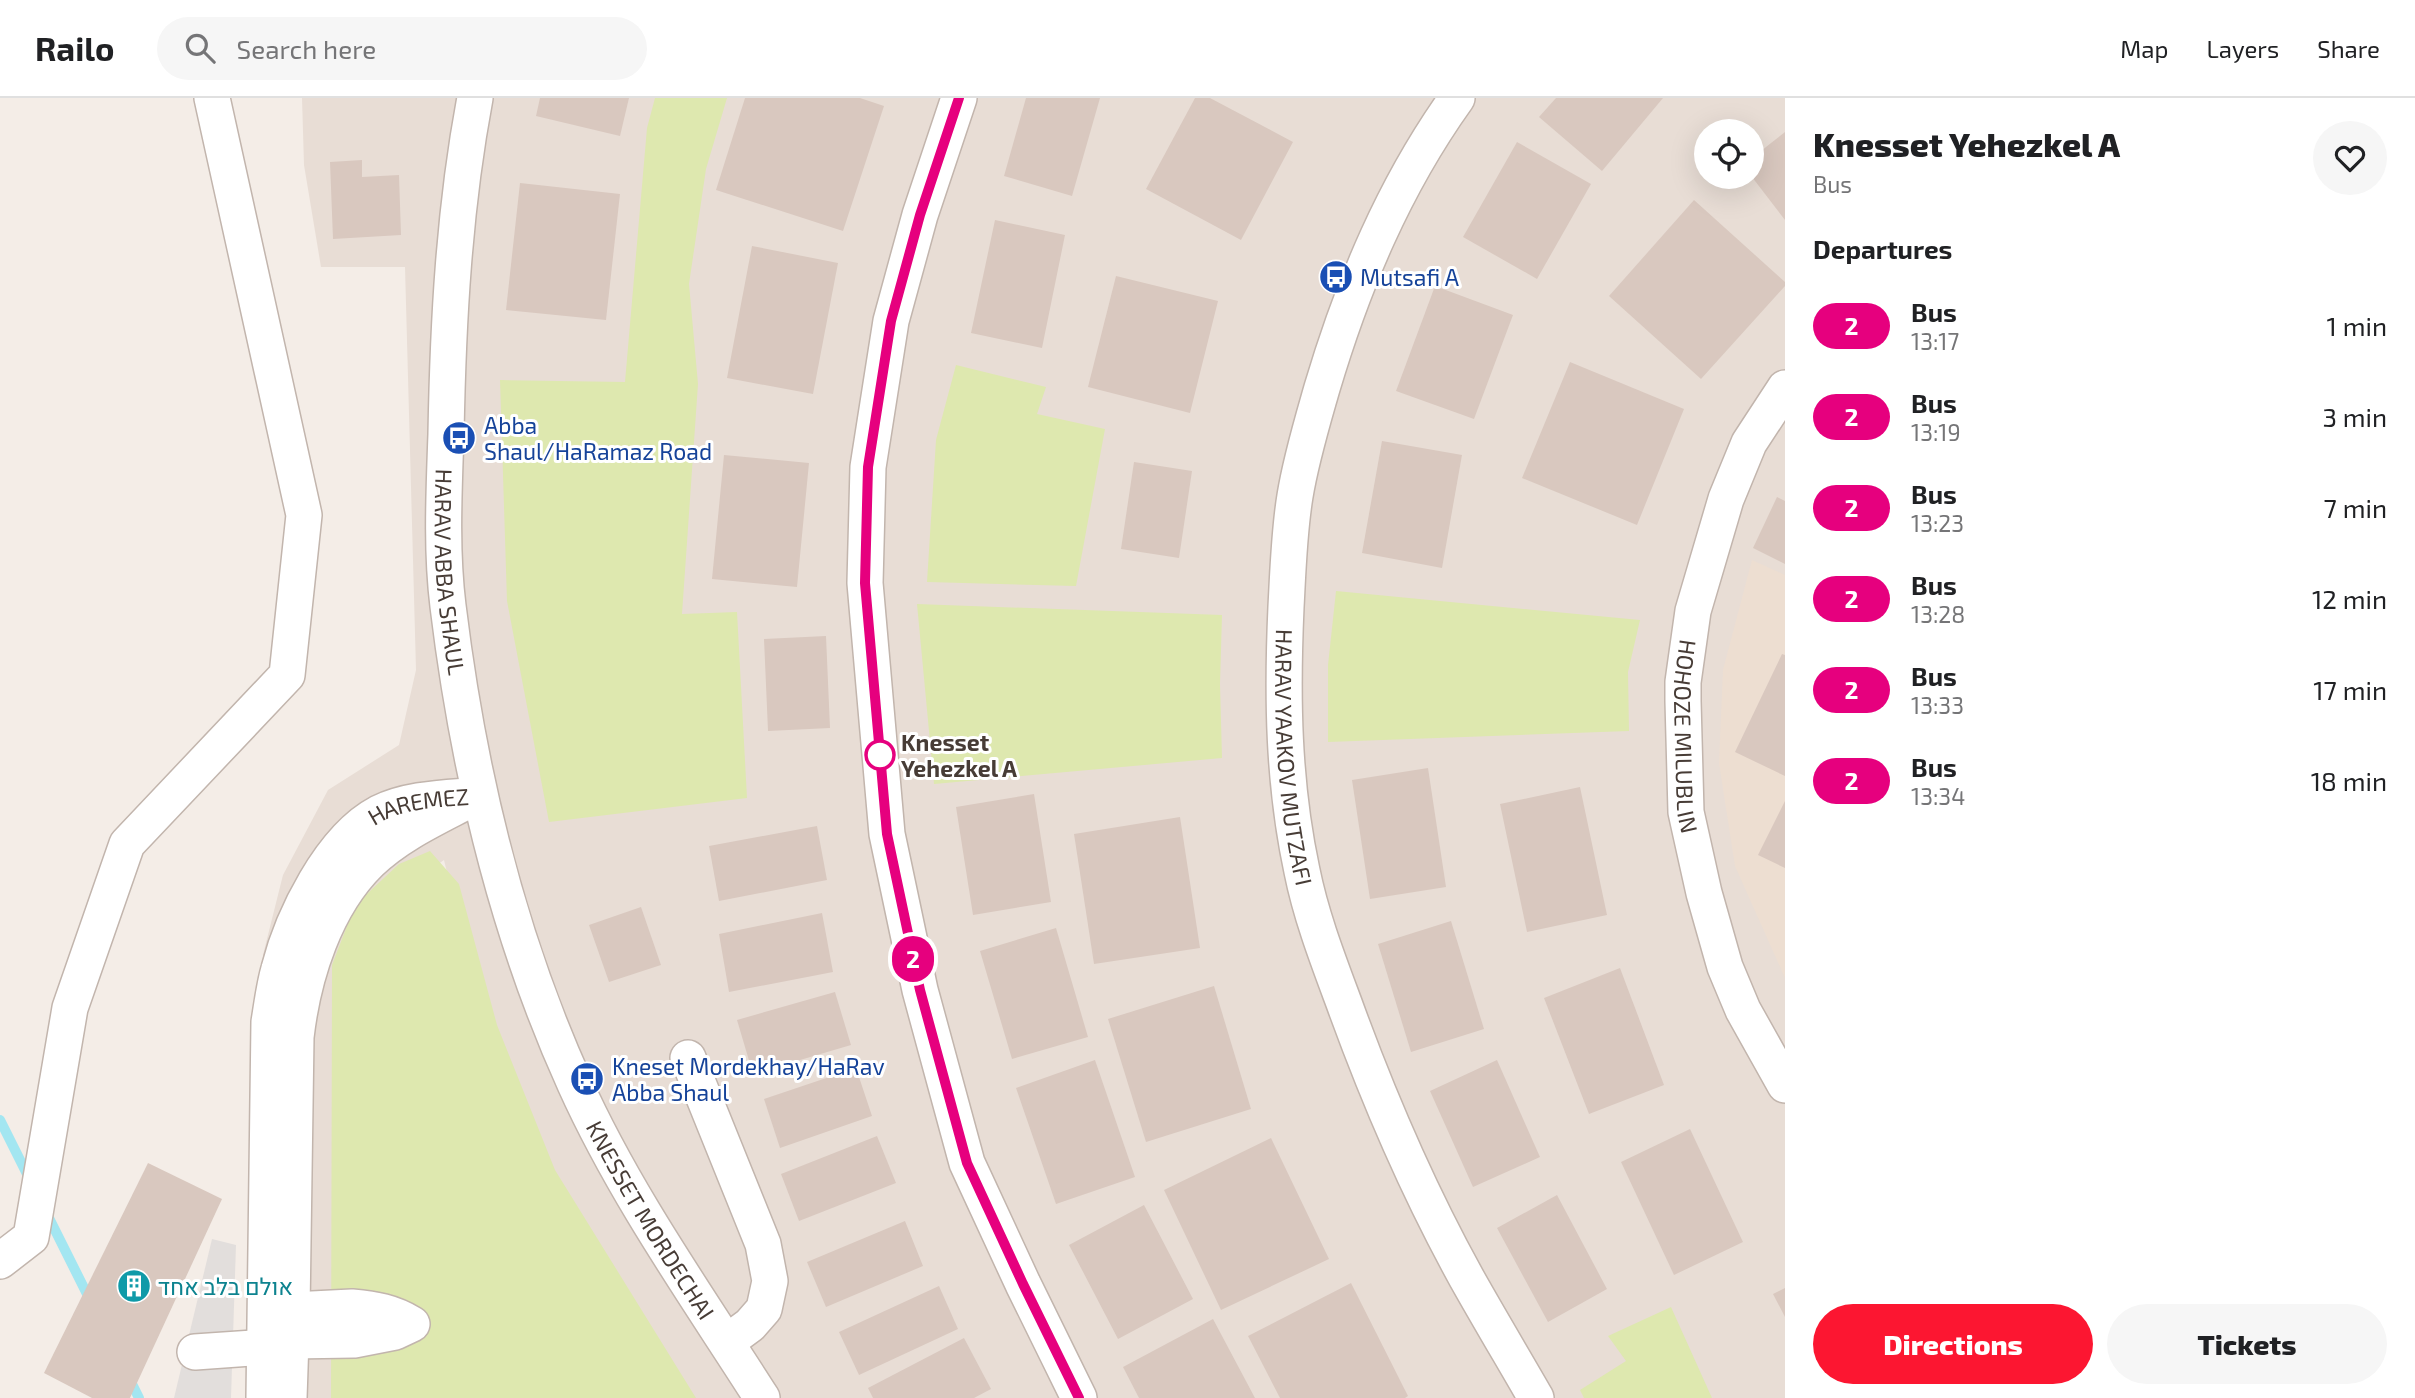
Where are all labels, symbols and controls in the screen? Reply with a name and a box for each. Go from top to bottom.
search box [157,17,647,80]
text: Railo [35,28,115,68]
icon: search [181,29,219,67]
text: Search here [237,33,376,64]
text: Map [2120,34,2168,63]
text: Layers [2206,34,2279,63]
text: Share [2317,34,2380,63]
map controls [1694,119,1764,189]
button: locate [1694,119,1764,189]
button: heart [2313,121,2387,195]
text: Knesset Yehezkel A [1813,124,2120,164]
text: Bus [1813,170,1852,198]
text: Departures [1813,233,1952,264]
bus stop icon: Mutsafi A [1317,258,1355,296]
place label: Mutsafi A [1360,263,1460,291]
text: Bus [1911,296,1957,327]
text: 1 min [2327,310,2387,341]
text: 2 [1845,311,1858,340]
text: 13:17 [1911,327,1959,355]
text: Bus [1911,387,1957,418]
text: 3 min [2322,401,2387,432]
text: 2 [1845,402,1858,431]
place label: Abba Shaul/HaRamaz Road [484,411,712,465]
text: 13:19 [1911,418,1961,446]
bus stop icon: Abba Shaul/HaRamaz Road [440,419,478,457]
street label: HARAV ABBA SHAUL [430,468,471,677]
text: Bus [1911,478,1957,509]
text: 7 min [2324,492,2387,523]
text: 2 [1845,493,1858,522]
text: 13:23 [1911,509,1964,537]
text: Bus [1911,569,1957,600]
text: 12 min [2312,583,2387,614]
text: 2 [1845,584,1858,613]
text: 13:28 [1911,600,1965,628]
street label: HARAV YAAKOV MUTZAFI [1270,629,1319,888]
street label: HOHOZE MILUBLIN [1669,638,1704,836]
text: Bus [1911,660,1957,691]
text: 17 min [2313,674,2387,705]
text: 2 [1845,675,1858,704]
text: 13:33 [1911,691,1964,719]
place label: Knesset Yehezkel A [901,728,1017,782]
marker: Knesset Yehezkel A [865,740,895,770]
text: Bus [1911,751,1957,782]
text: 18 min [2311,765,2387,796]
text: 2 [1845,766,1858,795]
street label: HAREMEZ [362,782,470,831]
text: 13:34 [1911,782,1965,810]
line badge: 2 [890,936,936,982]
text: 2 [906,944,920,973]
place label: Kneset Mordekhay/HaRav Abba Shaul [612,1052,885,1106]
bus stop icon: Kneset Mordekhay/HaRav Abba Shaul [568,1060,606,1098]
street label: KNESSET MORDECHAI [581,1116,721,1324]
building icon: אולם בלב אחד [115,1267,153,1305]
place label: אולם בלב אחד [158,1272,293,1300]
button: Directions [1813,1304,2093,1384]
button: Tickets [2107,1304,2387,1384]

